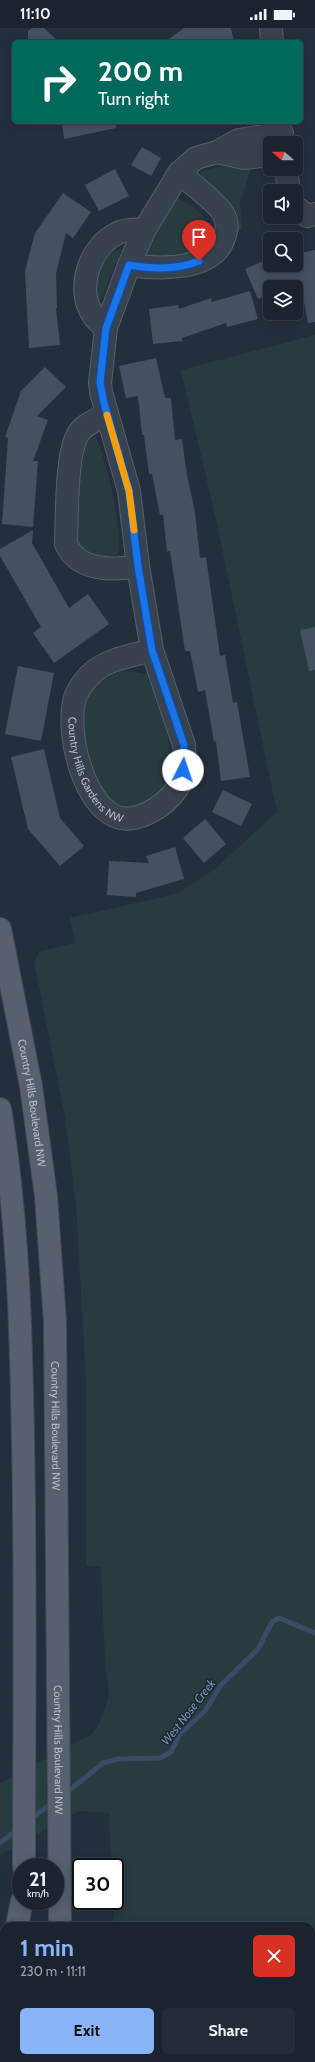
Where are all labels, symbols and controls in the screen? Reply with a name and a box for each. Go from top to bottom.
text: 11:10 [20,5,51,23]
text: 200 m [98,54,183,88]
icon: right [32,56,84,108]
text: Turn right [98,88,169,110]
north arrow [263,136,303,176]
map controls [263,136,303,320]
button: sound [263,184,303,224]
pin [182,220,216,261]
icon: arrive [188,226,210,248]
button: search [263,232,303,272]
button: layers [263,280,303,320]
street label: Country Hills Gardens NW [65,717,126,826]
position arrow [162,749,204,791]
street label: Country Hills Boulevard NW [15,1038,49,1168]
street label: Country Hills Boulevard NW [48,1361,63,1491]
water label: West Nose Creek [158,1675,219,1748]
street label: Country Hills Boulevard NW [51,1685,66,1815]
speed limit sign: 30 [72,1858,124,1910]
text: 21 [29,1867,47,1891]
text: km/h [27,1887,49,1900]
text: 1 min [20,1933,74,1962]
button: close [253,1935,295,1977]
text: 230 m · 11:11 [20,1963,86,1979]
button: Exit [20,2008,154,2054]
button: Share [162,2008,295,2054]

